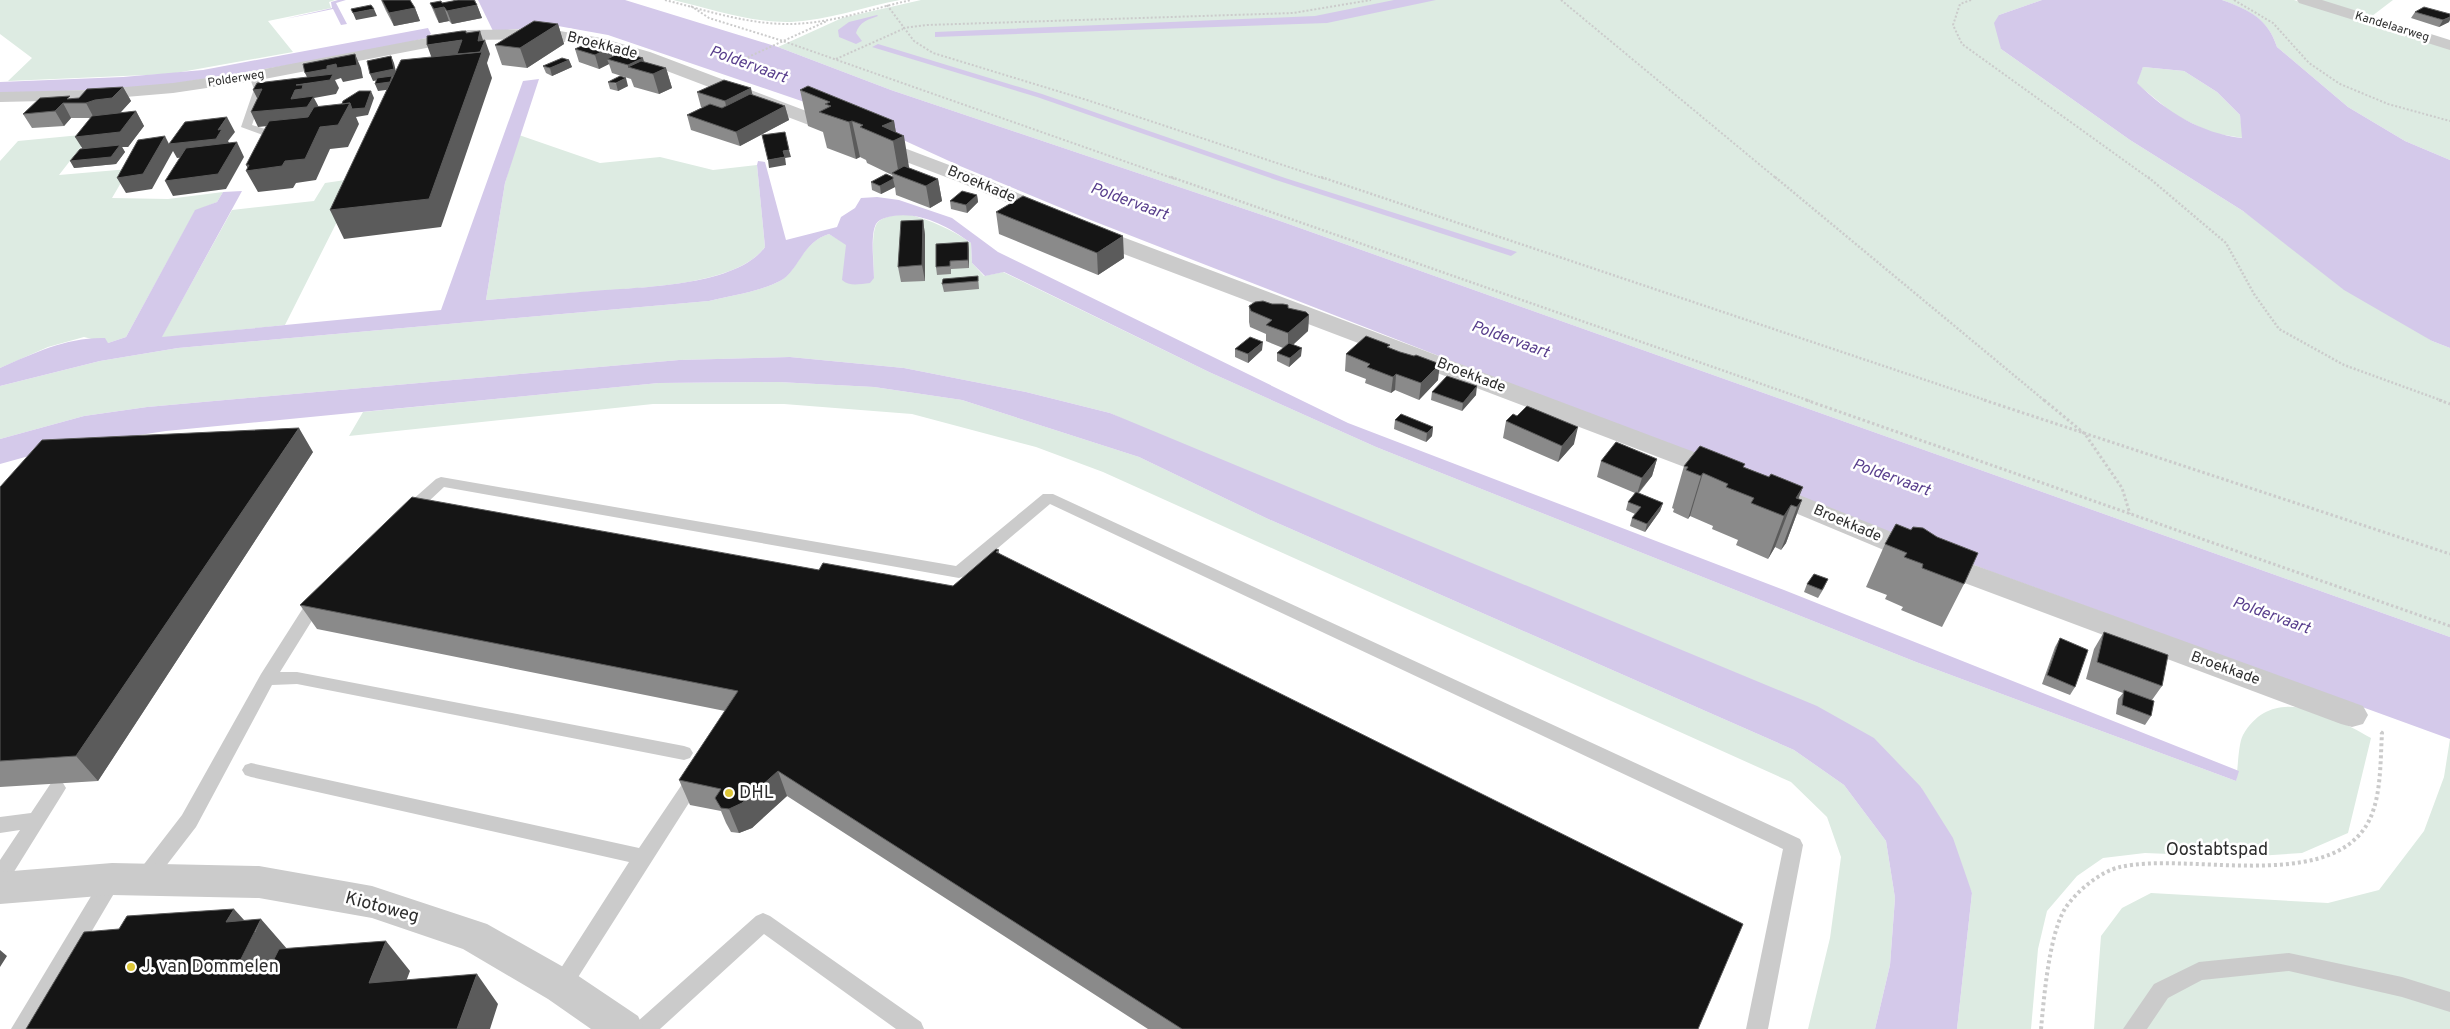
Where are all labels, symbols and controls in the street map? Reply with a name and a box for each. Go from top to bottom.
street label: Kandelaarweg [2353,8,2431,46]
street label: Broekkade [565,28,639,64]
water label: Poldervaart [706,42,791,89]
street label: Polderweg [206,67,266,91]
street label: Broekkade [944,162,1018,208]
water label: Poldervaart [1087,179,1172,226]
water label: Poldervaart [1468,317,1553,364]
street label: Broekkade [1434,354,1508,398]
water label: Poldervaart [1849,455,1934,502]
street label: Broekkade [1810,501,1884,547]
water label: Poldervaart [2229,593,2314,640]
street label: Broekkade [2188,648,2262,690]
place label: DHL [739,782,774,805]
marker: DHL [723,787,735,799]
street label: Oostabtspad [2166,839,2268,862]
street label: Kiotoweg [342,887,422,929]
place label: J. van Dommelen [141,956,279,979]
marker: J. van Dommelen [125,961,137,973]

